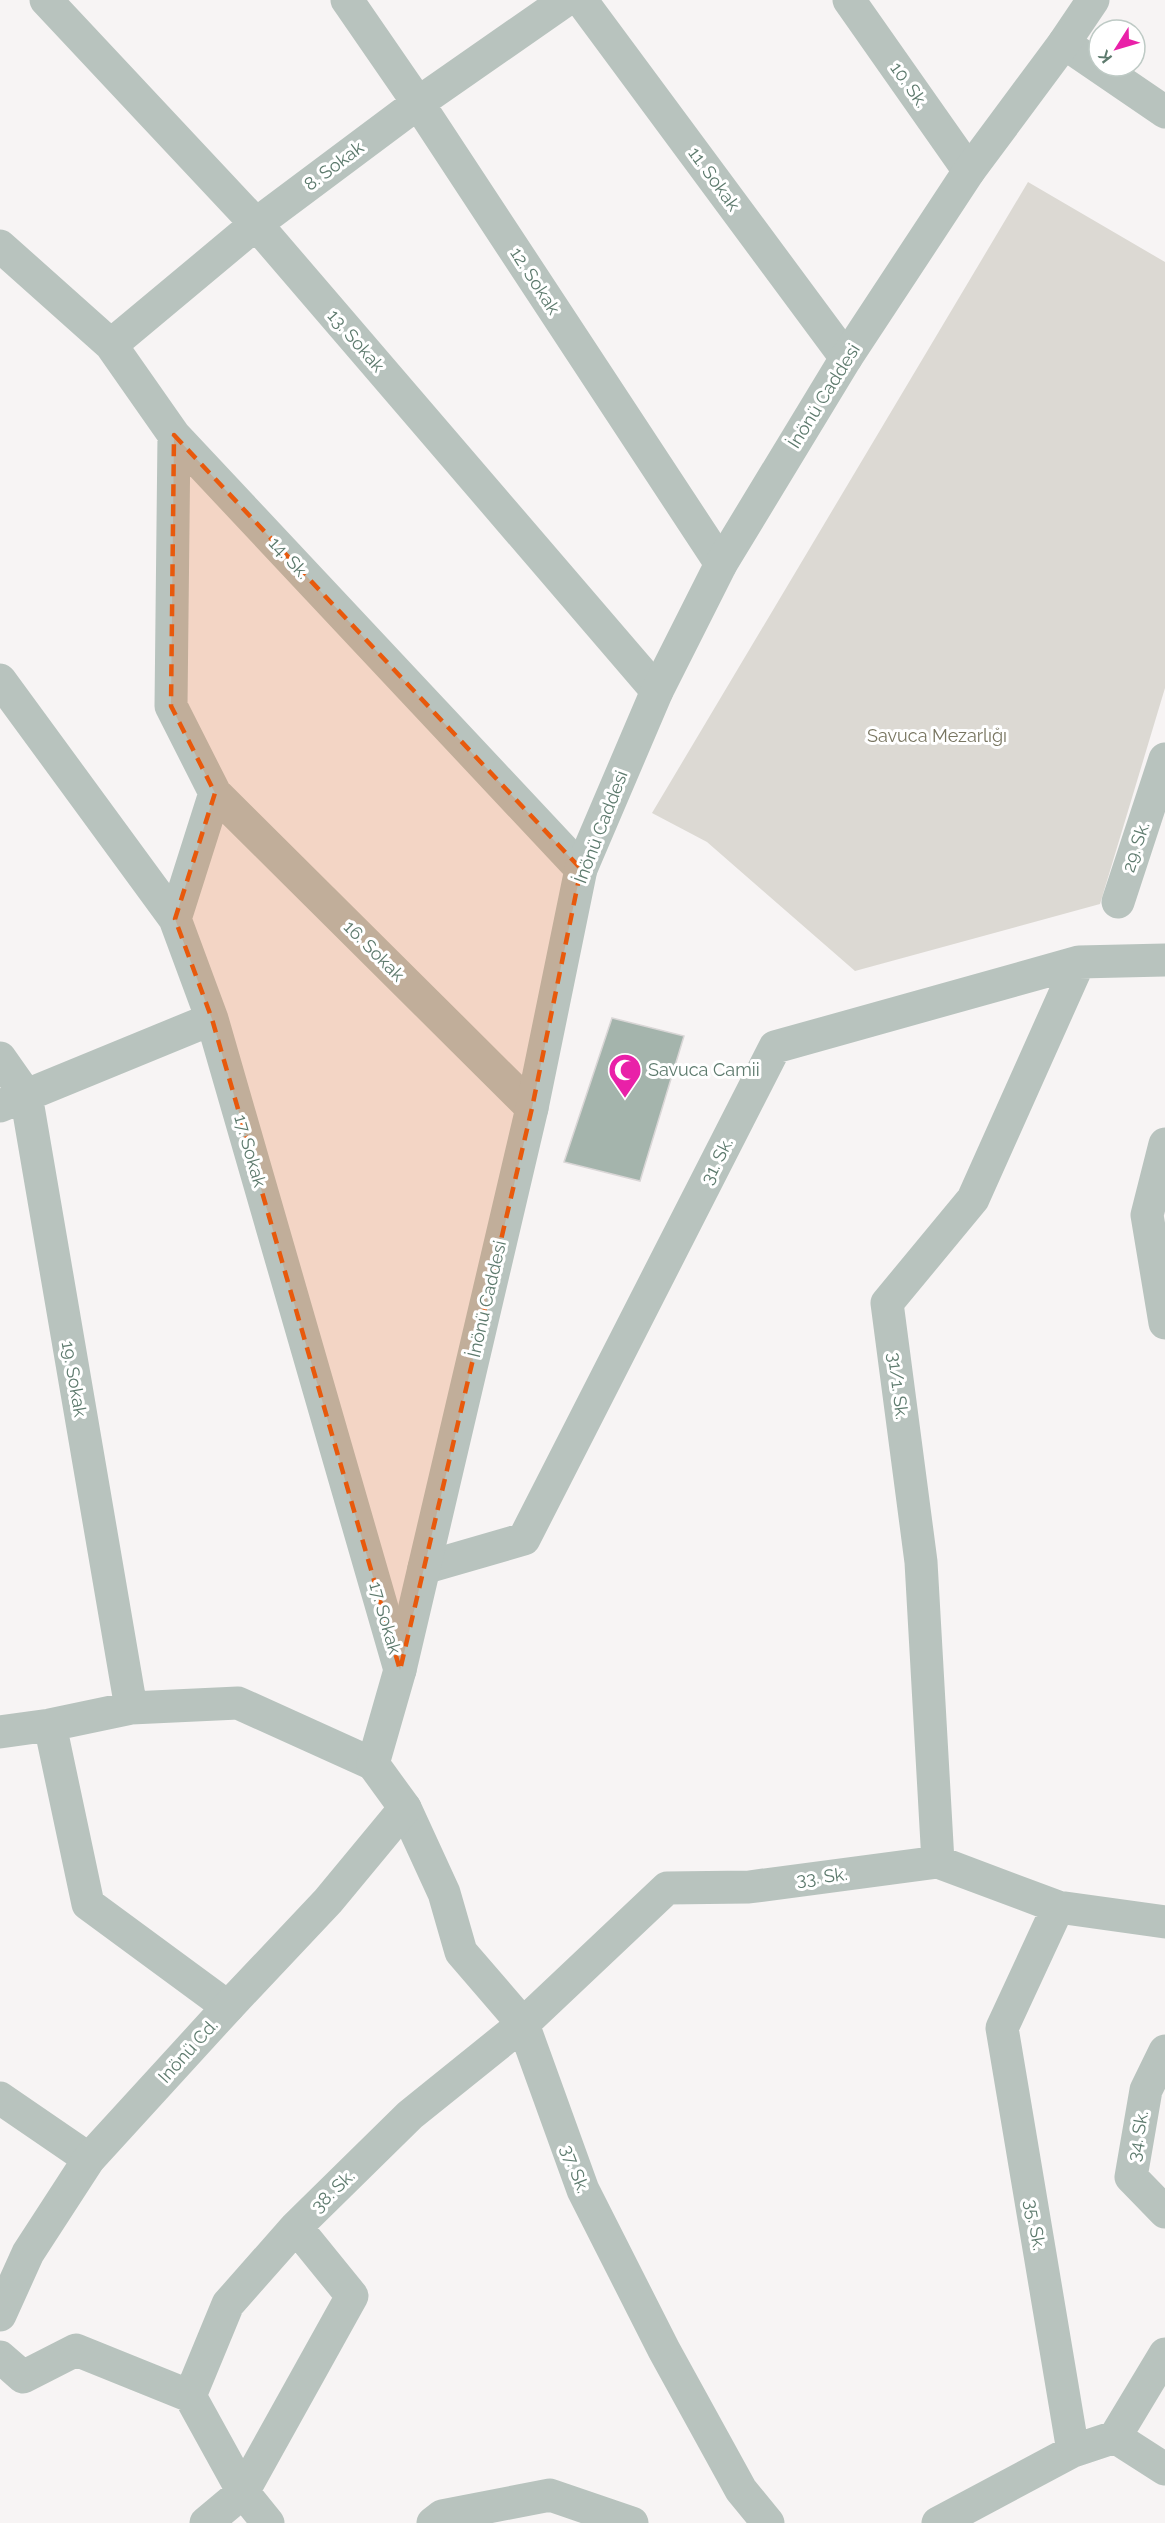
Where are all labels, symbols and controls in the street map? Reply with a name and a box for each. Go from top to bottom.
north arrow [1087,18,1147,78]
text: K [1094,47,1116,67]
street label: 10. Sk. [886,58,933,111]
street label: 8. Sokak [300,136,368,195]
street label: 11. Sokak [684,143,745,215]
street label: 12. Sokak [506,243,565,319]
street label: 13. Sokak [324,305,389,377]
street label: İnönü Caddesi [783,340,864,452]
street label: 14. Sk. [265,532,314,583]
park label: Savuca Mezarlığı [867,725,1007,746]
street label: İnönü Caddesi [569,767,632,886]
street label: 29. Sk. [1118,819,1154,875]
street label: 16. Sokak [340,916,409,986]
mosque icon: Savuca Camii [607,1052,643,1099]
place label: Savuca Camii [648,1059,760,1080]
street label: 17. Sokak [230,1112,271,1190]
street label: 31. Sk. [696,1134,737,1187]
street label: İnönü Caddesi [463,1238,510,1359]
street label: 19. Sokak [57,1339,92,1419]
street label: 31/1. Sk. [884,1351,913,1421]
street label: 17. Sokak [365,1579,406,1657]
street label: 33. Sk. [795,1863,849,1890]
street label: Inönü Cd. [154,2015,222,2087]
street label: 34. Sk. [1123,2109,1152,2163]
street label: 37. Sk. [557,2142,594,2196]
street label: 38. Sk. [307,2165,359,2216]
street label: 35. Sk. [1021,2198,1050,2252]

